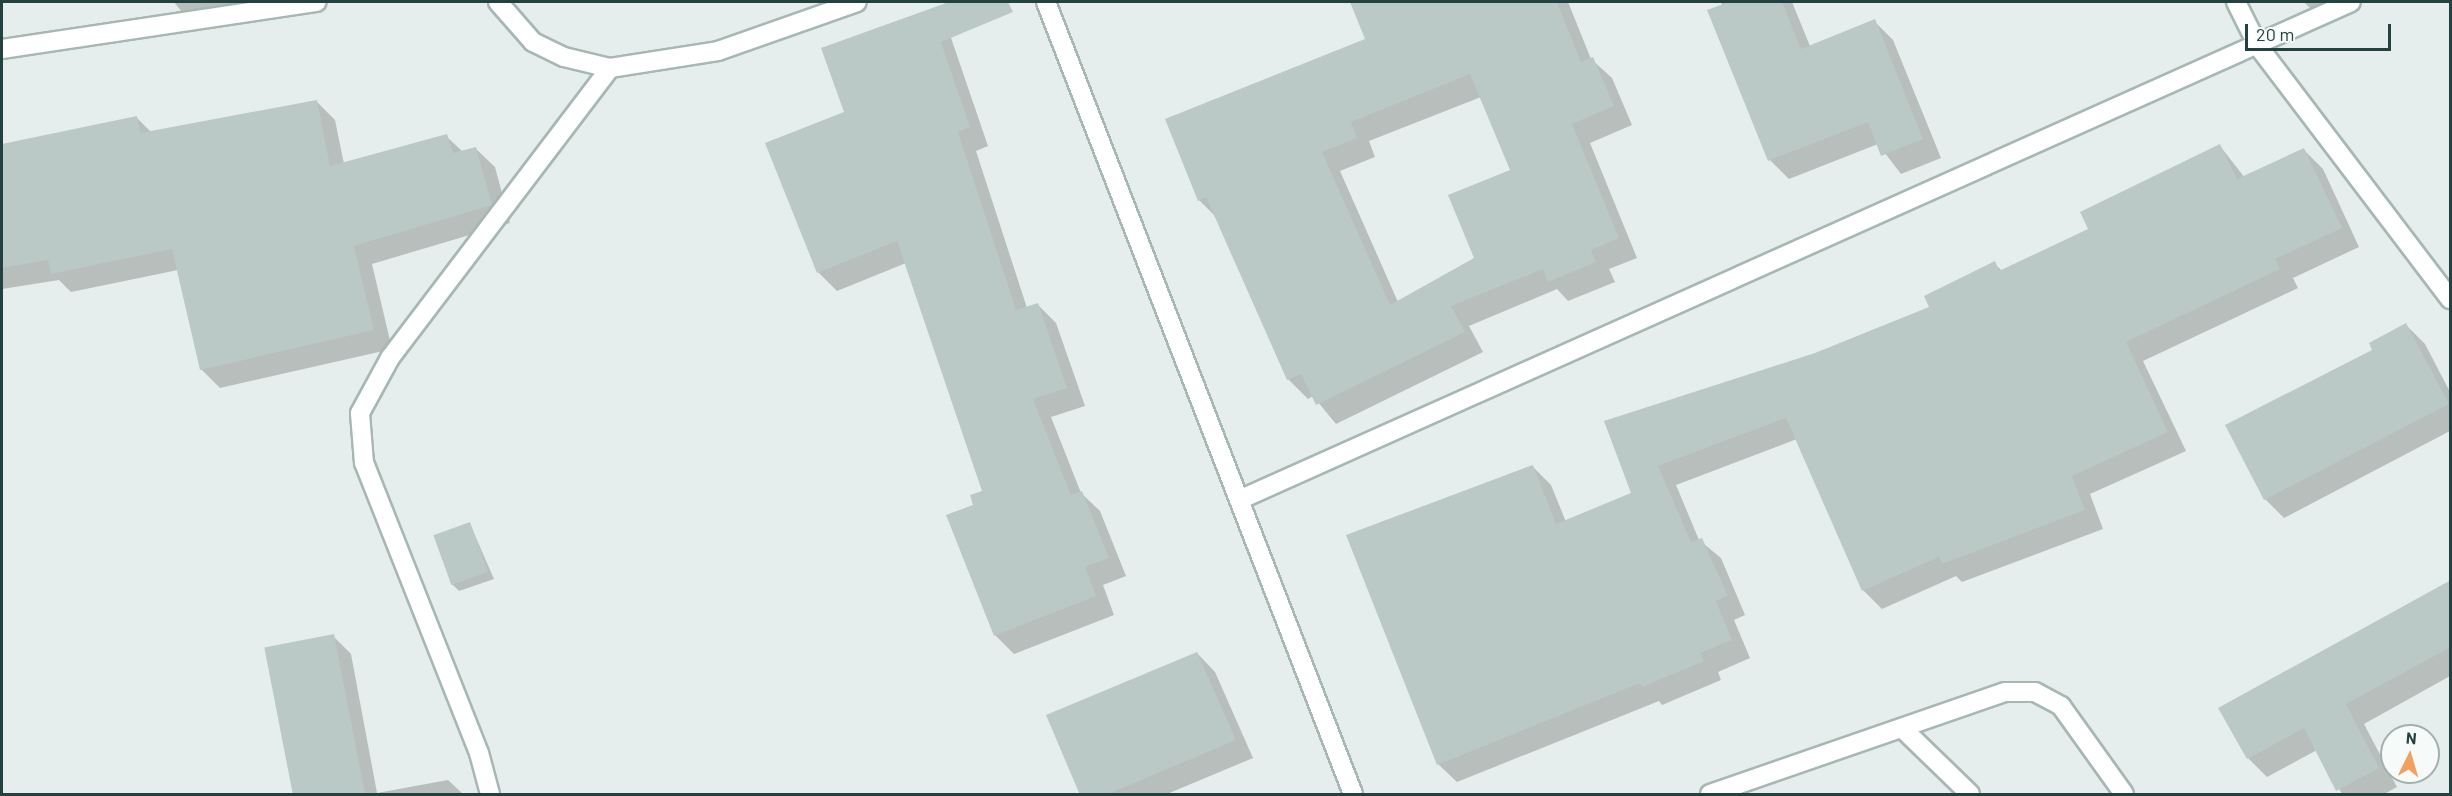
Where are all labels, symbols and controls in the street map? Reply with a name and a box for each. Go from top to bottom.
scale bar [2248,12,2394,50]
text: 20 m [2256,23,2294,45]
north arrow [2380,724,2440,784]
text: N [2405,728,2418,747]

